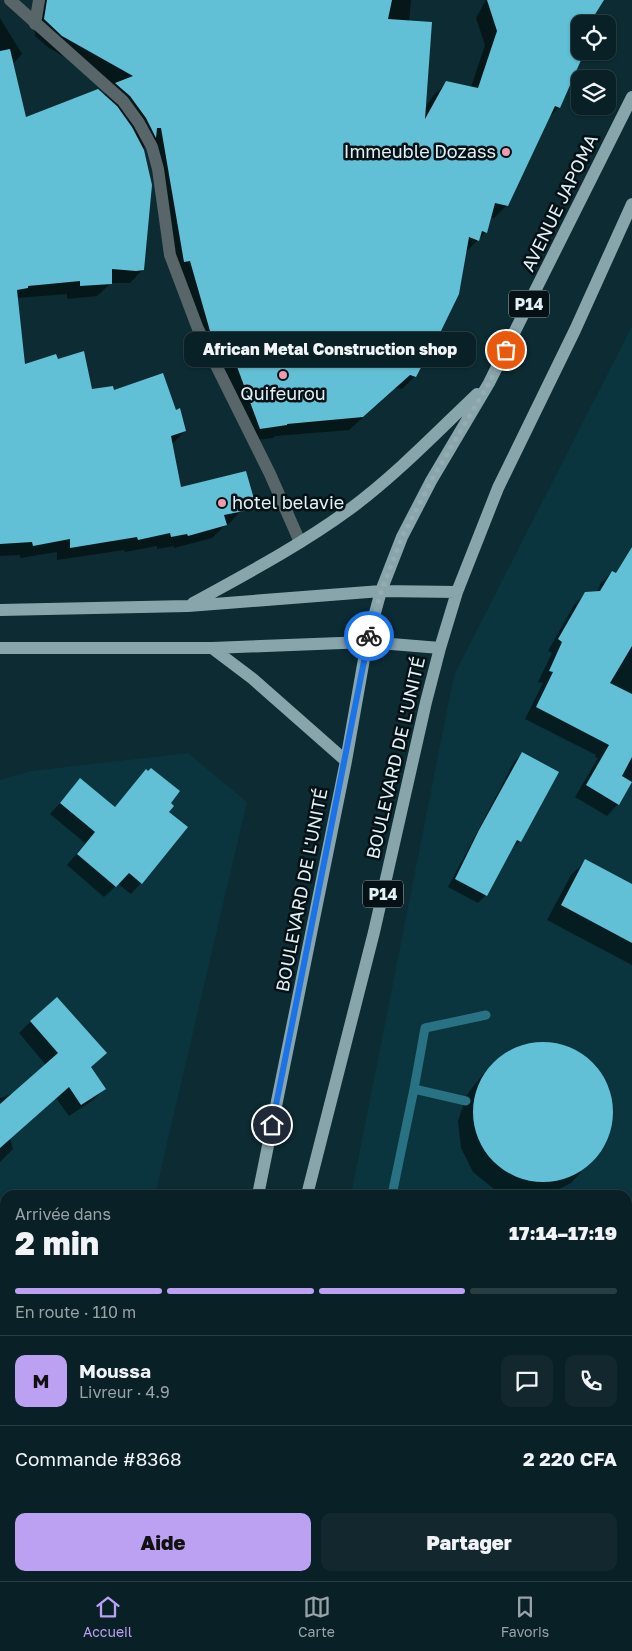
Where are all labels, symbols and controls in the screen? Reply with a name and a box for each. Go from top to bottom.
map controls [571,15,616,115]
button: locate [571,15,616,60]
button: layers [571,70,616,115]
street label: AVENUE JAPOMA [516,130,602,275]
place label: Immeuble Dozass [344,140,496,162]
marker: Immeuble Dozass [500,146,512,158]
road number: P14 [509,290,549,318]
pin [485,329,527,371]
callout: African Metal Construction shop [184,332,476,368]
icon: bag [492,336,520,364]
text: African Metal Construction shop [203,339,457,359]
marker: Quifeurou [277,369,289,381]
place label: Quifeurou [240,382,326,404]
place label: hotel belavie [232,491,344,513]
marker: hotel belavie [216,497,228,509]
courier [344,611,394,661]
icon: bike [355,622,383,650]
street label: BOULEVARD DE L'UNITÉ [361,655,429,861]
street label: BOULEVARD DE L'UNITÉ [270,786,332,993]
road number: P14 [363,881,403,908]
pin [251,1104,293,1146]
icon: home [258,1111,286,1139]
text: Arrivée dans [15,1204,111,1224]
text: 17:14–17:19 [509,1221,617,1244]
text: 2 min [15,1224,99,1262]
text: En route · 110 m [15,1302,136,1322]
button: chat [501,1355,553,1407]
button: phone [565,1355,617,1407]
text: Moussa [79,1359,151,1382]
text: M [33,1369,49,1392]
text: Livreur · 4.9 [79,1382,170,1402]
text: Commande #8368 [15,1447,182,1470]
text: 2 220 CFA [523,1447,617,1470]
button: Aide [15,1513,311,1571]
button: Partager [321,1513,617,1571]
tab: Accueil [83,1593,132,1640]
tab: Carte [298,1593,335,1640]
tab: Favoris [501,1593,549,1640]

